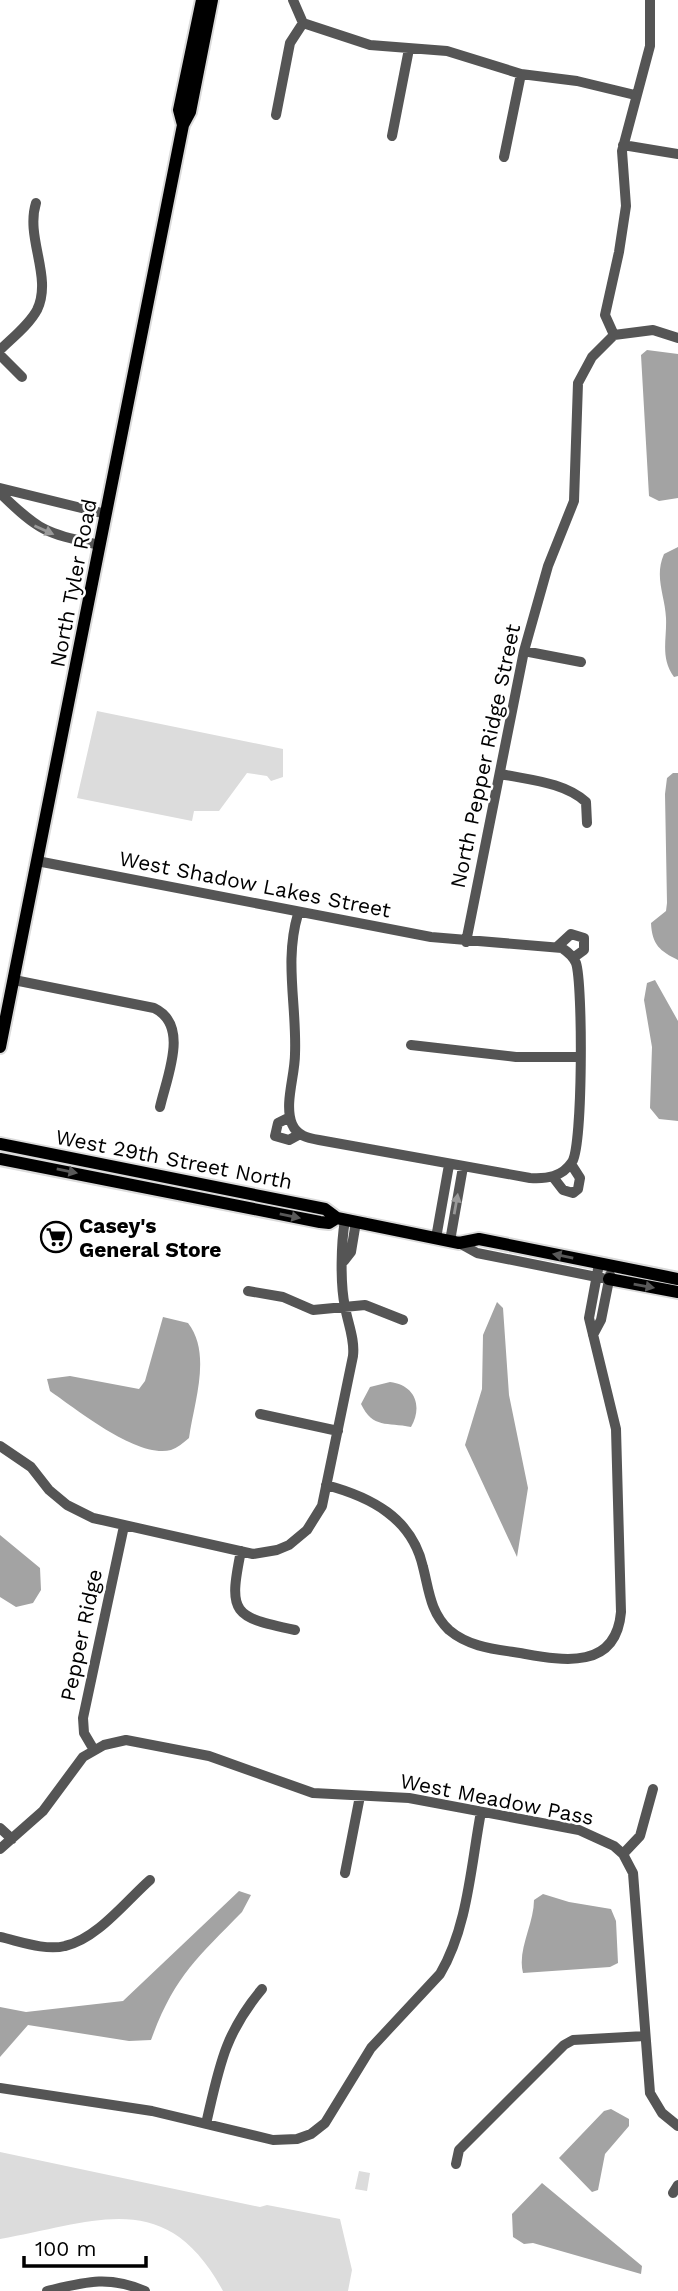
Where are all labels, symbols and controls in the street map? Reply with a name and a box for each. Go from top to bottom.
street label: North Tyler Road [44,497,102,669]
one-way arrow [34,524,54,536]
street label: North Pepper Ridge Street [445,621,525,890]
street label: West Shadow Lakes Street [117,845,393,923]
street label: West 29th Street North [53,1124,295,1194]
one-way arrow [56,1166,78,1177]
one-way arrow [451,1193,462,1215]
one-way arrow [279,1211,301,1222]
place label: Casey's General Store [79,1213,222,1262]
supermarket icon: Casey's General Store [39,1220,73,1254]
one-way arrow [552,1251,574,1262]
one-way arrow [633,1280,655,1291]
street label: Pepper Ridge [55,1567,107,1703]
street label: West Meadow Pass [398,1768,596,1830]
scale bar [24,2224,147,2268]
text: 100 m [35,2236,97,2261]

